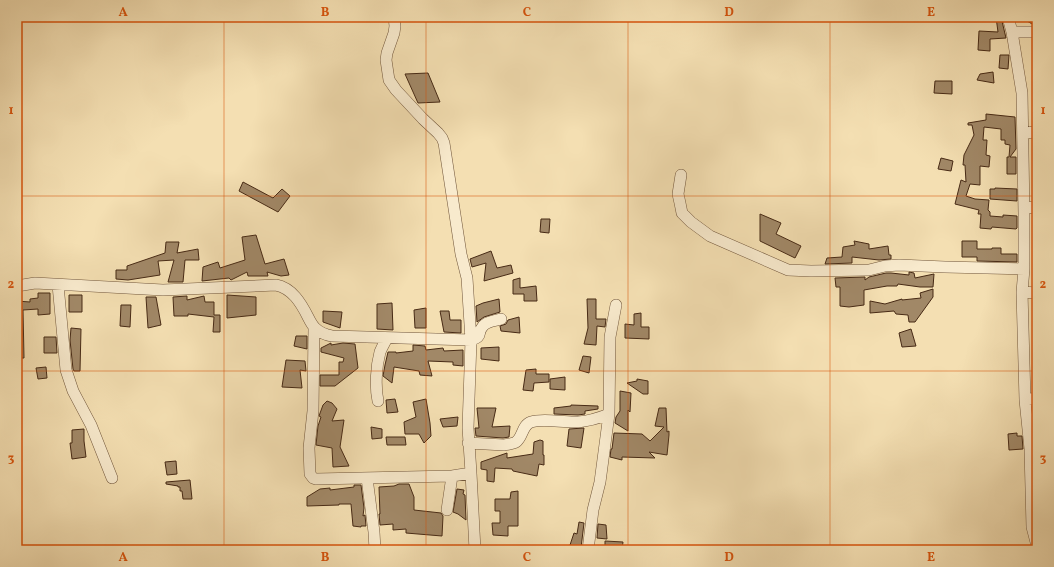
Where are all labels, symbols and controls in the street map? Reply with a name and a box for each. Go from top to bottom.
text: A [118,4,128,22]
text: B [321,4,330,22]
text: C [523,4,531,22]
text: D [724,4,734,22]
text: E [927,4,935,22]
text: 1 [8,102,14,120]
text: 1 [1040,102,1046,120]
text: 2 [8,276,15,294]
text: 2 [1040,276,1047,294]
text: 3 [8,450,15,468]
text: 3 [1040,450,1047,468]
text: A [118,549,128,567]
text: B [321,549,330,567]
text: C [523,549,531,567]
text: D [724,549,734,567]
text: E [927,549,935,567]

